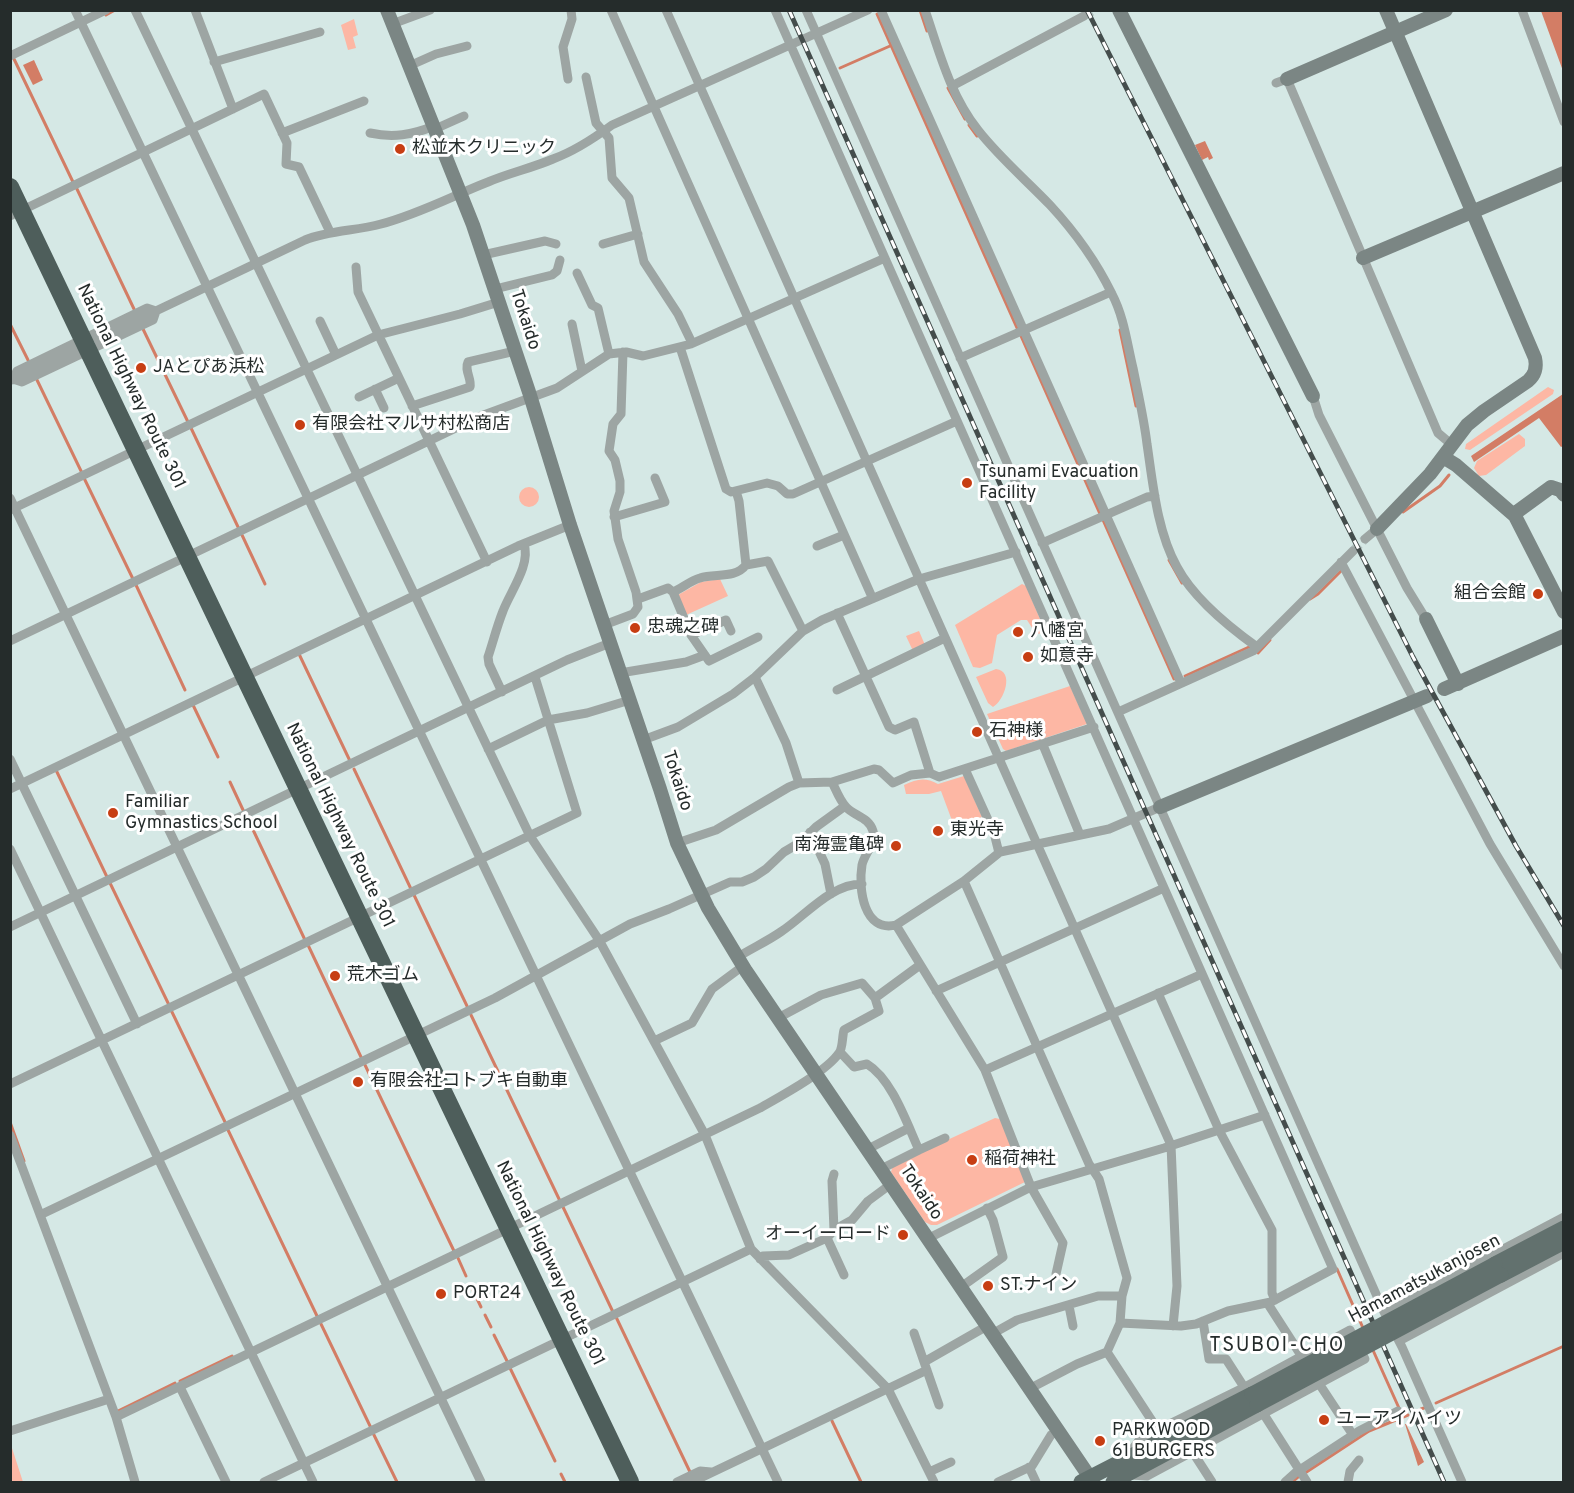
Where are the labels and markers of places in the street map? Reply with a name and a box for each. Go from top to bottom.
place label: 松並木クリニック [412,138,556,160]
marker: 松並木クリニック [393,142,407,156]
place label: JAとぴあ浜松 [153,357,264,379]
marker: JAとぴあ浜松 [134,361,148,375]
place label: 有限会社マルサ村松商店 [312,414,510,436]
marker: 有限会社マルサ村松商店 [293,418,307,432]
place label: Tsunami Evacuation Facility [979,462,1139,504]
marker: Tsunami Evacuation Facility [960,476,974,490]
place label: 組合会館 [1454,583,1526,605]
marker: 組合会館 [1531,587,1545,601]
place label: 忠魂之碑 [647,617,719,639]
marker: 忠魂之碑 [628,621,642,635]
place label: 八幡宮 [1030,621,1084,643]
marker: 八幡宮 [1011,625,1025,639]
place label: 如意寺 [1040,646,1094,668]
marker: 如意寺 [1021,650,1035,664]
place label: 石神様 [989,721,1043,743]
marker: 石神様 [970,725,984,739]
place label: Familiar Gymnastics School [125,792,278,834]
marker: Familiar Gymnastics School [106,806,120,820]
place label: 東光寺 [950,820,1004,842]
marker: 東光寺 [931,824,945,838]
place label: 南海霊亀碑 [794,835,884,857]
marker: 南海霊亀碑 [889,839,903,853]
place label: 荒木ゴム [347,965,419,987]
marker: 荒木ゴム [328,969,342,983]
place label: 有限会社コトブキ自動車 [370,1071,568,1093]
marker: 有限会社コトブキ自動車 [351,1075,365,1089]
place label: 稲荷神社 [984,1149,1056,1171]
marker: 稲荷神社 [965,1153,979,1167]
place label: オーイーロード [765,1224,891,1246]
marker: オーイーロード [896,1228,910,1242]
place label: ST.ナイン [1000,1275,1077,1297]
marker: ST.ナイン [981,1279,995,1293]
place label: PORT24 [453,1283,521,1305]
marker: PORT24 [434,1287,448,1301]
place label: ユーアイハイツ [1336,1409,1462,1431]
marker: ユーアイハイツ [1317,1413,1331,1427]
place label: PARKWOOD 61 BURGERS [1112,1420,1215,1462]
marker: PARKWOOD 61 BURGERS [1093,1434,1107,1448]

